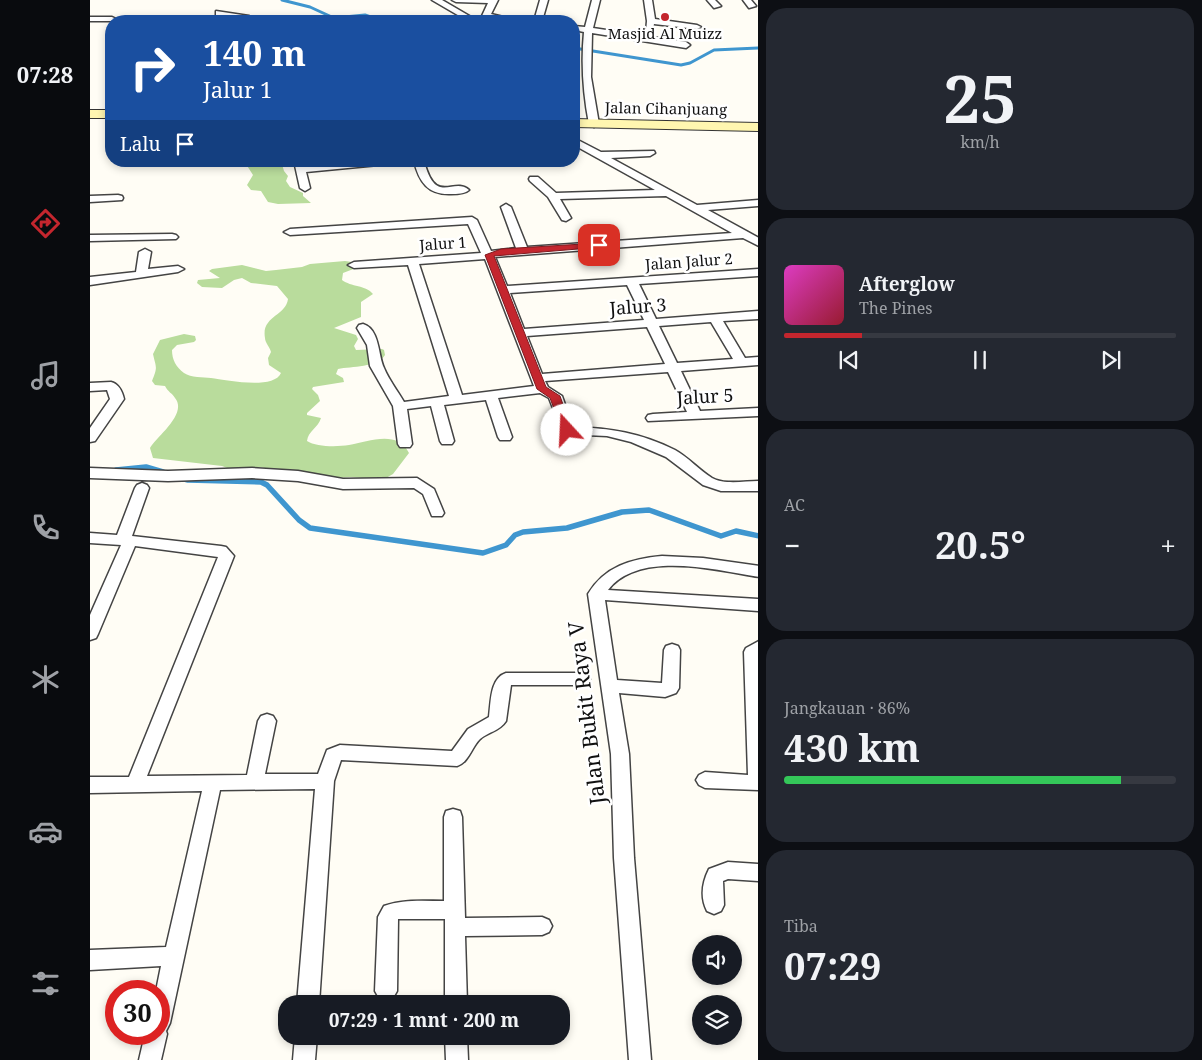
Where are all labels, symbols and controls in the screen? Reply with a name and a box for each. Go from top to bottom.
marker: Masjid Al Muizz [659,11,671,23]
place label: Masjid Al Muizz [608,23,722,43]
text: 140 m [203,29,306,76]
icon: right [120,35,185,100]
text: 25 [943,54,1017,142]
text: 07:28 [17,59,73,89]
text: Jalur 1 [203,74,272,104]
street label: Jalan Cihanjuang [604,97,727,119]
icon: arrive [171,130,199,158]
text: Lalu [120,131,161,157]
text: km/h [960,131,1000,153]
icon: directions [28,206,63,241]
pin [578,224,620,266]
street label: Jalur 1 [418,231,467,255]
icon: arrive [585,231,613,259]
street label: Jalan Jalur 2 [643,248,733,274]
text: Afterglow [859,271,955,297]
street label: Jalur 3 [608,292,667,320]
text: The Pines [859,297,933,319]
icon: previous [835,346,863,374]
icon: pause [966,346,994,374]
icon: next [1097,346,1125,374]
icon: music [28,358,63,393]
street label: Jalur 5 [675,383,734,410]
position arrow [540,403,592,455]
text: AC [784,494,805,516]
icon: phone [28,510,63,545]
text: 20.5° [935,518,1026,570]
text: − [784,526,800,564]
text: + [1160,526,1176,564]
street label: Jalan Bukit Raya V [561,619,611,807]
icon: climate [28,662,63,697]
text: Jangkauan · 86% [784,697,910,719]
text: 430 km [784,721,920,773]
icon: car [28,814,63,849]
text: Tiba [784,915,818,937]
map controls [692,935,742,1045]
button: sound [692,935,742,985]
text: 07:29 [784,939,881,991]
icon: filters [28,966,63,1001]
speed limit sign: 30 [105,980,170,1045]
button: layers [692,995,742,1045]
text: 07:29 · 1 mnt · 200 m [329,1007,519,1033]

